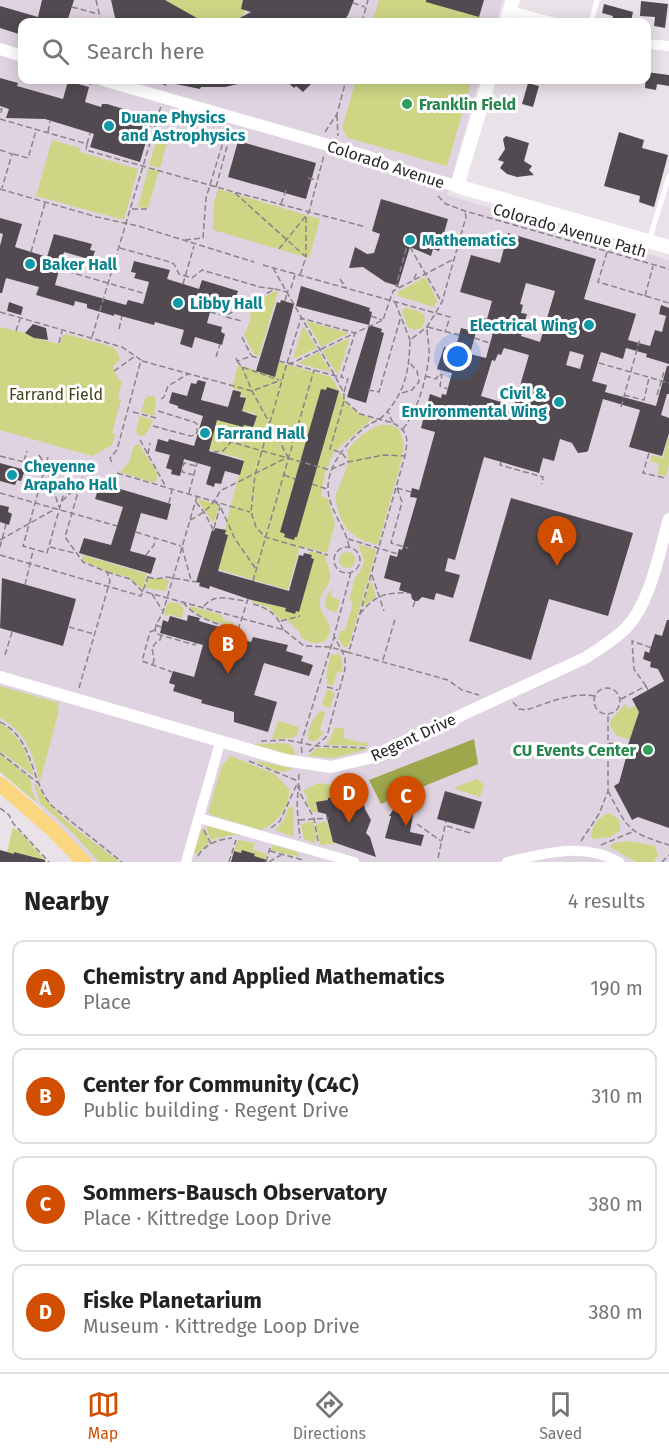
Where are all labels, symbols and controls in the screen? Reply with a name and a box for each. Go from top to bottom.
search box [18,18,651,84]
icon: search [39,35,72,68]
text: Search here [87,38,205,65]
place label: Franklin Field [419,95,516,114]
marker: Franklin Field [400,97,414,111]
place label: Duane Physics and Astrophysics [121,108,246,145]
marker: Duane Physics and Astrophysics [102,119,116,133]
street label: Colorado Avenue [325,137,447,192]
street label: Colorado Avenue Path [491,199,649,262]
place label: Mathematics [422,231,516,250]
marker: Mathematics [403,233,417,247]
place label: Baker Hall [42,255,117,274]
marker: Baker Hall [23,257,37,271]
place label: Libby Hall [190,294,263,313]
marker: Libby Hall [171,296,185,310]
place label: Electrical Wing [470,316,577,335]
marker: Electrical Wing [582,318,596,332]
your location [443,342,472,371]
place label: Civil & Environmental Wing [402,384,547,421]
park label: Farrand Field [9,385,103,404]
marker: Civil & Environmental Wing [552,395,566,409]
place label: Farrand Hall [217,424,305,443]
marker: Farrand Hall [198,426,212,440]
place label: Cheyenne Arapaho Hall [23,457,118,494]
marker: Cheyenne Arapaho Hall [5,468,19,482]
pin: A [538,516,576,566]
pin: B [208,624,248,674]
street label: Regent Drive [368,709,459,765]
place label: CU Events Center [513,741,637,760]
marker: CU Events Center [641,743,655,757]
pin: D [330,774,368,823]
pin: C [386,776,426,826]
text: Nearby [24,886,109,917]
text: 4 results [568,889,645,913]
text: Chemistry and Applied Mathematics [83,963,445,990]
text: A [40,976,51,1000]
text: 190 m [590,976,643,1000]
text: Place [83,990,131,1014]
text: Center for Community (C4C) [83,1071,359,1098]
text: B [39,1084,52,1108]
text: 310 m [591,1084,643,1108]
text: Public building · Regent Drive [83,1098,349,1122]
text: Sommers-Bausch Observatory [83,1179,387,1206]
text: C [40,1192,51,1216]
text: 380 m [588,1192,643,1216]
text: Place · Kittredge Loop Drive [83,1206,332,1230]
text: Fiske Planetarium [83,1287,262,1314]
text: D [39,1300,52,1324]
text: 380 m [588,1300,643,1324]
text: Museum · Kittredge Loop Drive [83,1314,360,1338]
tab: Map [87,1388,120,1443]
tab: Directions [293,1388,366,1443]
tab: Saved [539,1388,582,1443]

